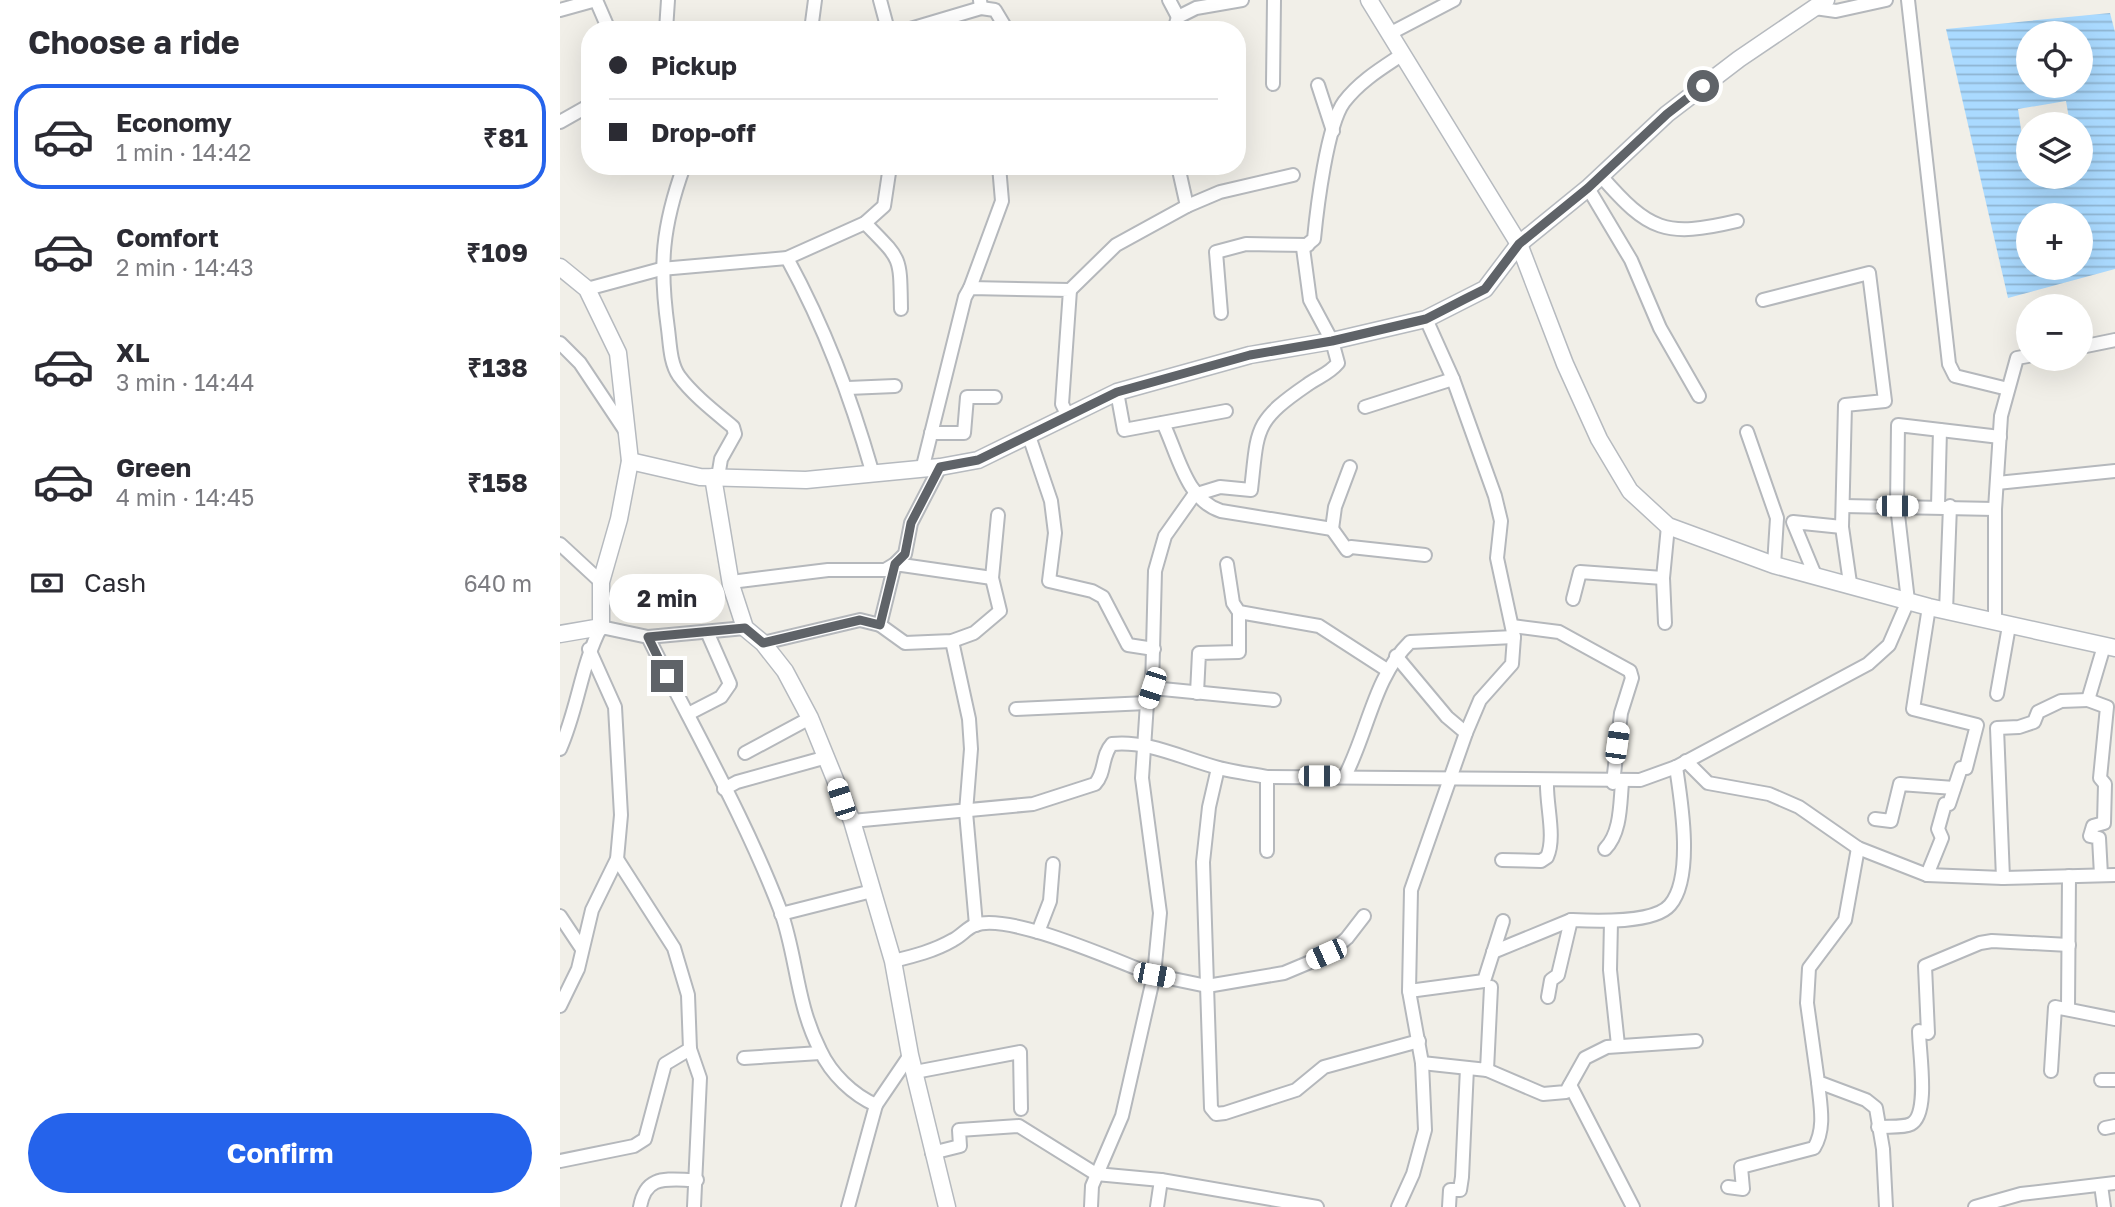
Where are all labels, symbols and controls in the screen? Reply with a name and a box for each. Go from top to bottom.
map controls [2016,21,2093,371]
button: locate [2016,21,2093,98]
text: Choose a ride [28,23,240,61]
text: Pickup [651,50,737,81]
route start [1687,70,1719,102]
icon: car [32,105,95,168]
text: Economy [116,107,232,138]
button: layers [2016,112,2093,189]
text: Drop-off [651,117,756,148]
text: ₹81 [483,122,528,153]
text: 1 min · 14:42 [116,138,251,166]
button: + [2016,203,2093,280]
icon: car [32,220,95,283]
text: Comfort [116,222,219,253]
text: ₹109 [466,237,528,268]
text: 2 min · 14:43 [116,253,254,281]
button: − [2016,294,2093,371]
icon: car [32,335,95,398]
text: XL [116,337,150,368]
text: ₹138 [467,352,528,383]
text: 3 min · 14:44 [116,368,254,396]
icon: car [32,450,95,513]
text: Green [116,452,191,483]
text: ₹158 [467,467,528,498]
text: 4 min · 14:45 [116,483,254,511]
car [1877,496,1919,517]
icon: cash [28,564,66,602]
text: Cash [84,567,146,598]
text: 640 m [464,569,532,597]
callout: 2 min [609,574,725,624]
text: 2 min [637,584,697,612]
route end [651,660,683,692]
car [1136,665,1169,711]
car [1604,721,1631,765]
car [1299,766,1341,787]
car [825,776,858,822]
car [1303,936,1350,972]
car [1132,961,1177,989]
button: Confirm [28,1113,532,1193]

